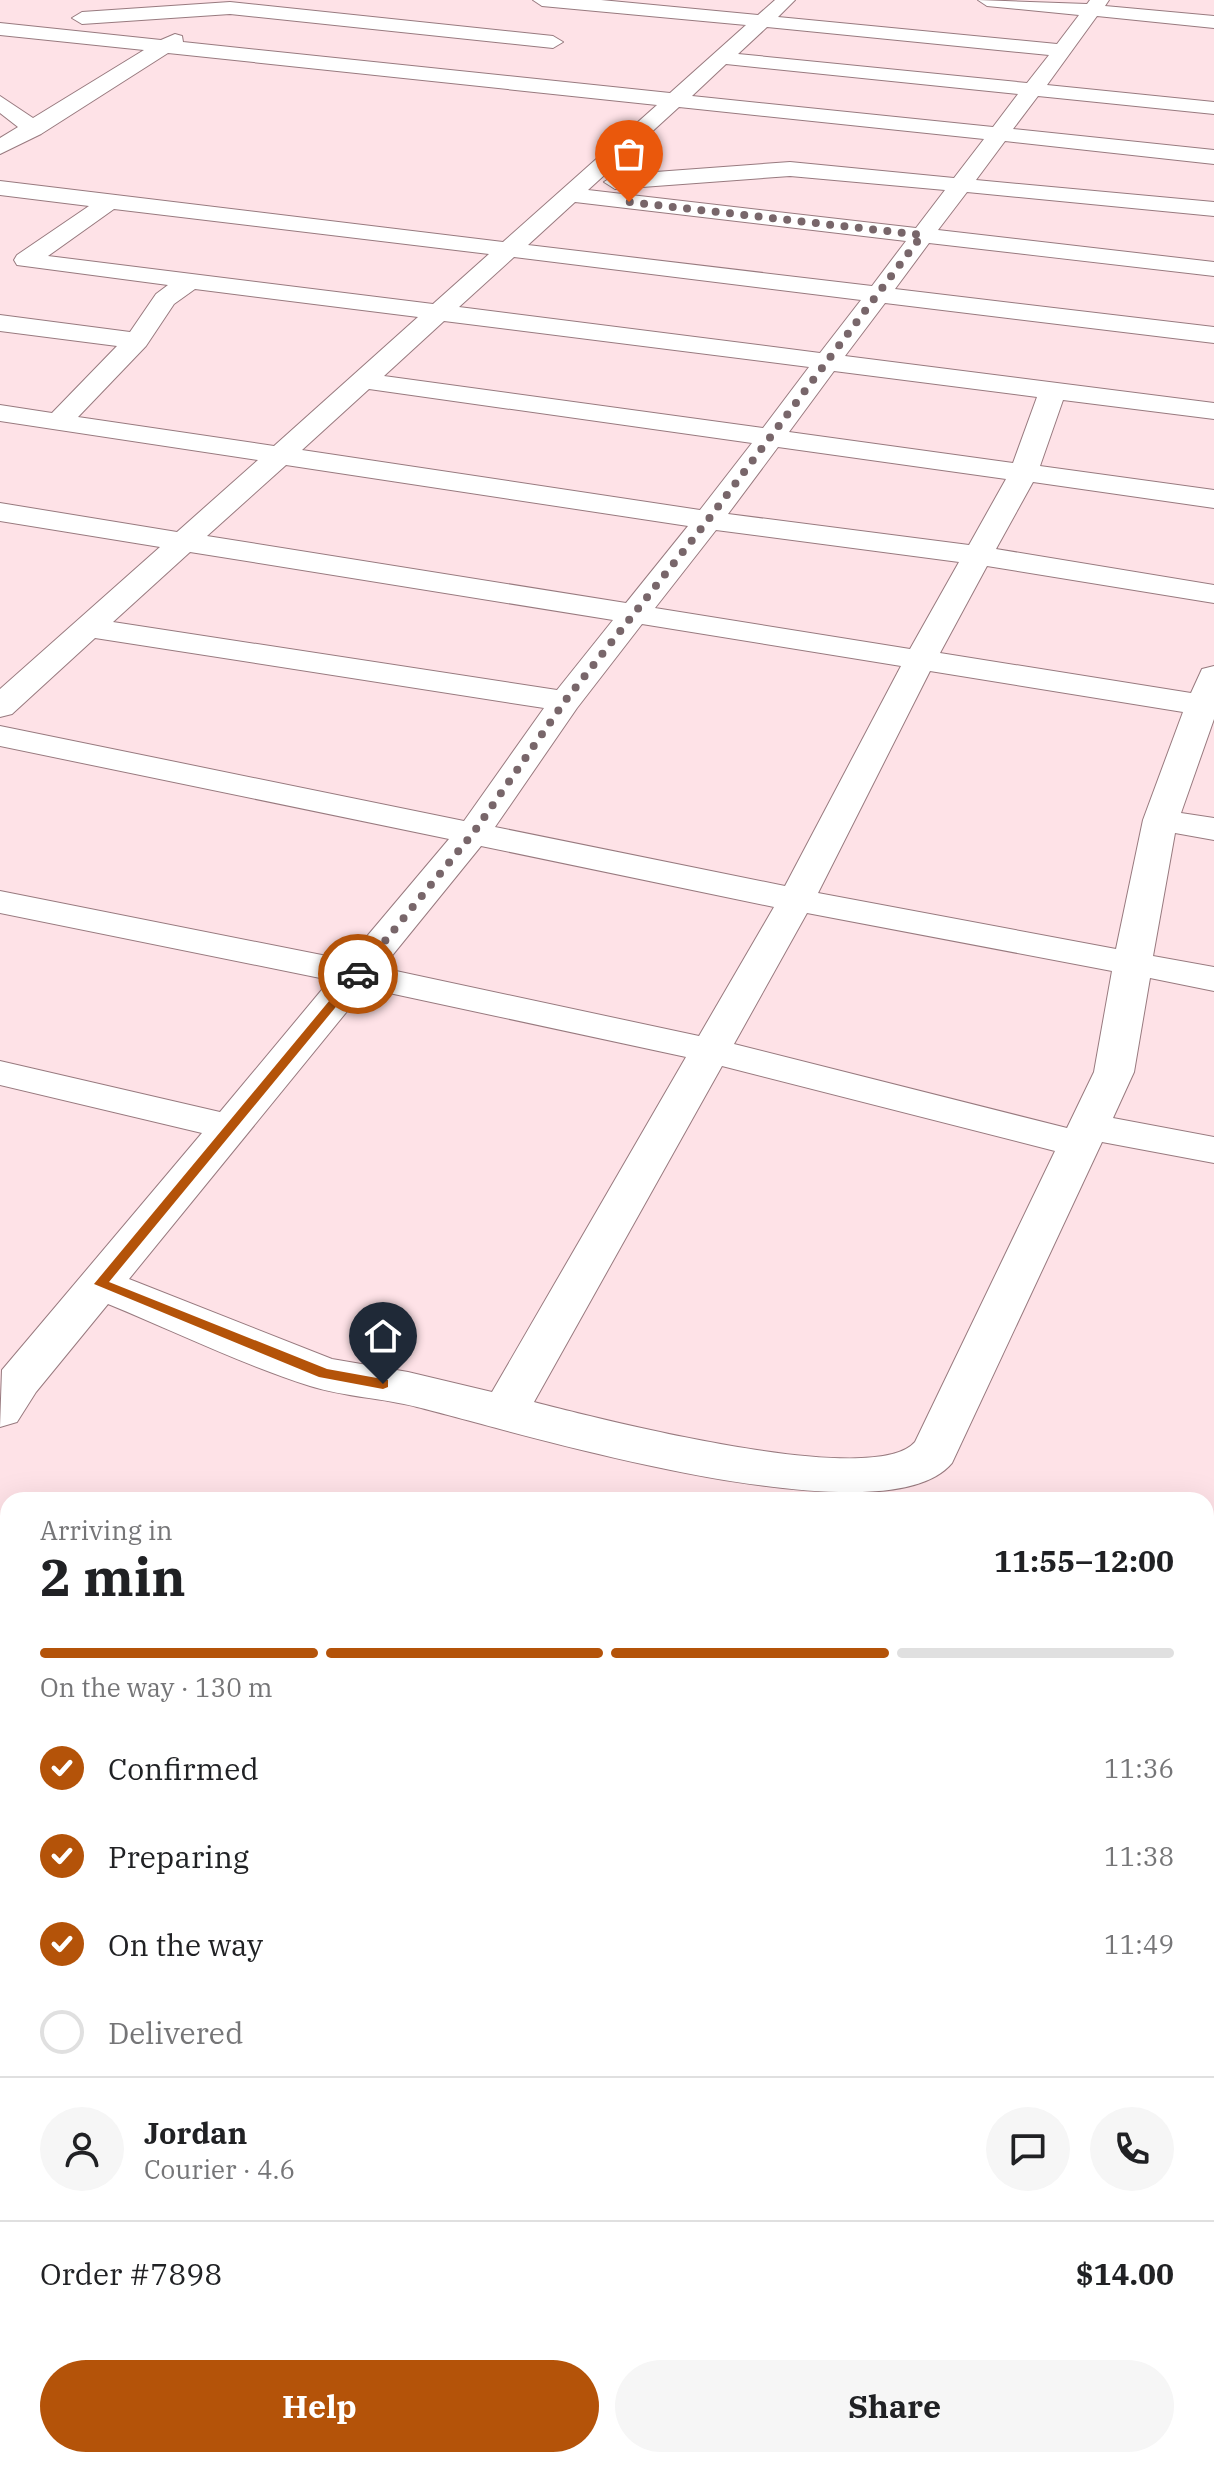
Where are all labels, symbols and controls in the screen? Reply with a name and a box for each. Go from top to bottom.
pin [595,120,663,202]
icon: bag [607,132,651,176]
courier [318,934,398,1014]
icon: car [336,952,380,996]
pin [349,1302,417,1384]
icon: home [361,1314,405,1358]
text: Arriving in [40,1513,173,1547]
text: 11:55–12:00 [994,1541,1174,1580]
text: 2 min [40,1543,186,1610]
text: On the way · 130 m [40,1670,273,1704]
icon: check [40,1746,84,1790]
text: Confirmed [108,1749,259,1788]
text: 11:36 [1104,1751,1174,1785]
icon: check [40,1834,84,1878]
text: Preparing [108,1837,249,1876]
text: 11:38 [1104,1839,1174,1873]
icon: check [40,1922,84,1966]
text: On the way [108,1925,263,1964]
text: 11:49 [1104,1927,1174,1961]
text: Delivered [108,2013,243,2052]
button: person [40,2107,124,2191]
button: chat [986,2107,1070,2191]
button: phone [1090,2107,1174,2191]
text: Jordan [144,2113,247,2152]
text: Courier · 4.6 [144,2152,295,2186]
text: Order #7898 [40,2254,222,2293]
text: $14.00 [1076,2254,1174,2293]
button: Help [40,2360,599,2452]
button: Share [615,2360,1174,2452]

